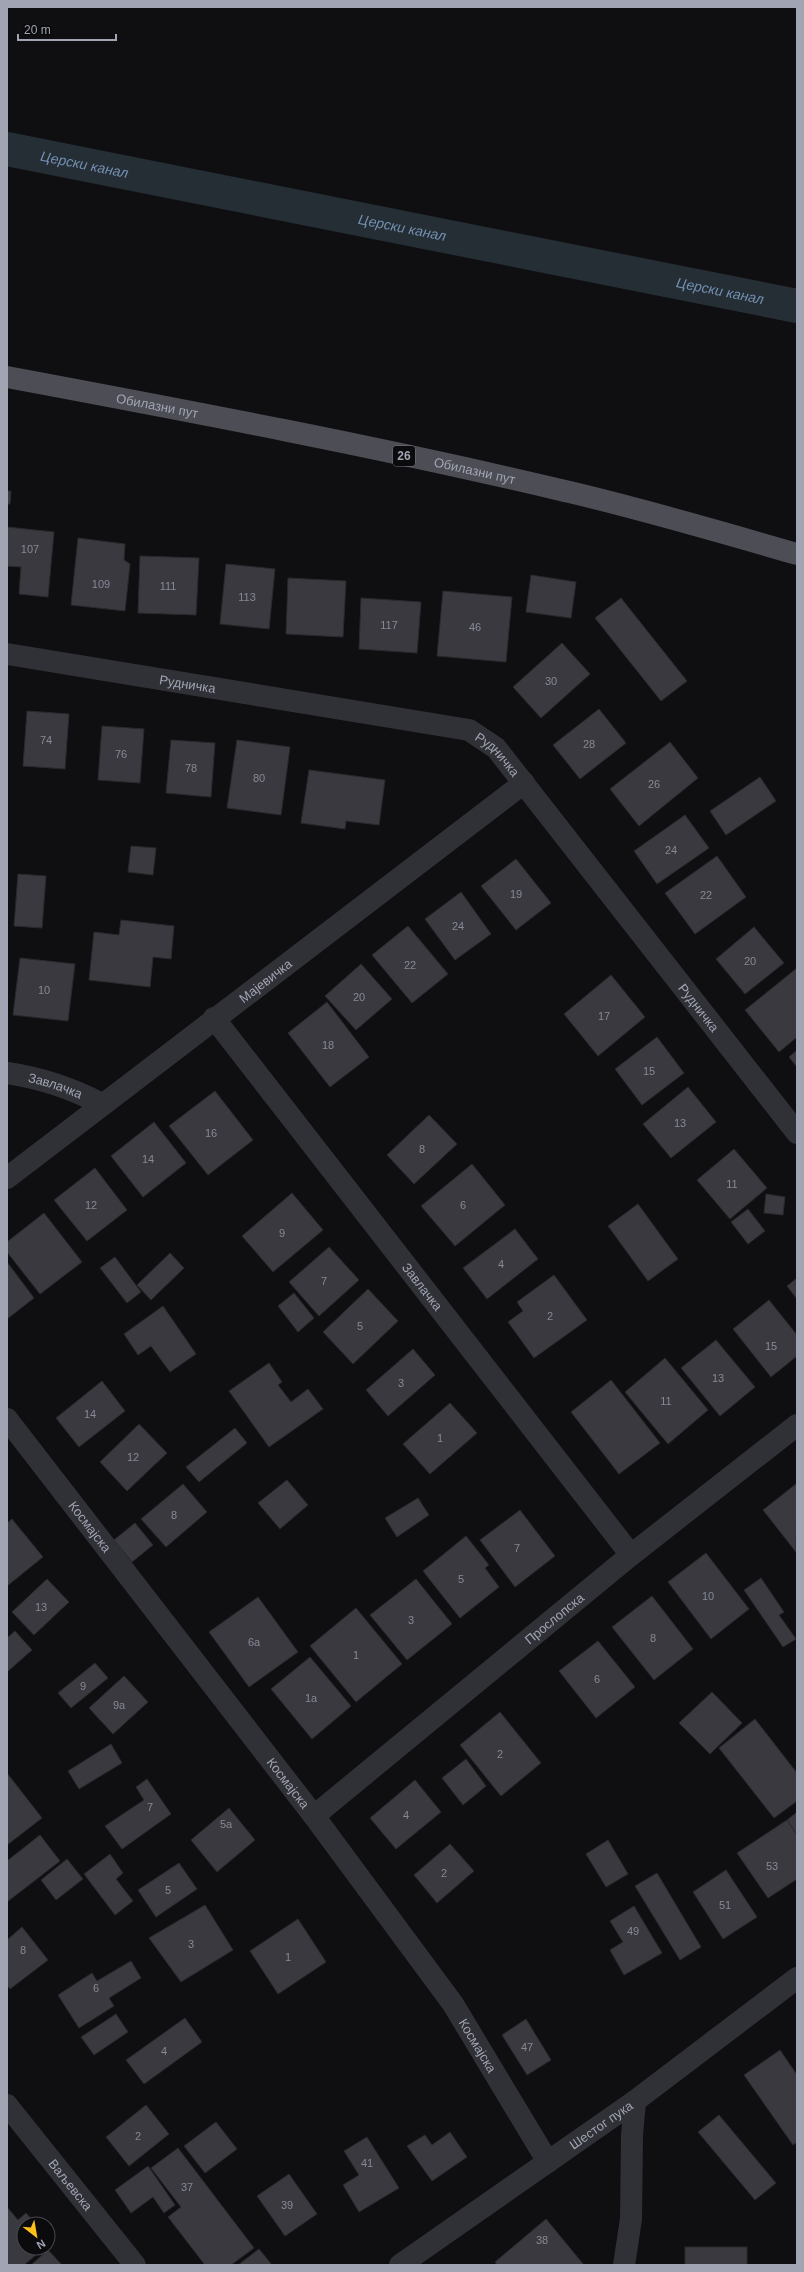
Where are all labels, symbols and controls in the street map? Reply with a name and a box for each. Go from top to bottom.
scale bar [18,16,116,42]
text: 20 m [24,23,51,37]
water label: Церски канал [39,148,130,181]
water label: Церски канал [357,211,448,244]
water label: Церски канал [675,274,765,307]
street label: Обилазни пут [115,391,200,421]
road number: 26 [393,446,415,466]
street label: Обилазни пут [432,454,517,487]
house number: 107 [21,543,39,555]
house number: 109 [92,578,110,590]
house number: 111 [160,580,176,592]
house number: 113 [238,591,256,603]
house number: 117 [380,619,398,631]
house number: 46 [469,621,481,633]
street label: Рудничка [158,672,217,696]
house number: 30 [545,675,557,687]
street label: Рудничка [472,729,523,780]
house number: 74 [40,734,52,746]
house number: 28 [583,738,595,750]
house number: 76 [115,748,127,760]
house number: 78 [185,762,197,774]
house number: 80 [253,772,265,784]
house number: 26 [648,778,660,790]
house number: 24 [665,844,677,856]
house number: 19 [510,888,522,900]
house number: 22 [700,889,712,901]
house number: 24 [452,920,464,932]
house number: 20 [744,955,756,967]
street label: Мајевичка [236,956,296,1006]
house number: 22 [404,959,416,971]
street label: Рудничка [675,981,722,1035]
house number: 10 [38,984,50,996]
house number: 20 [353,991,365,1003]
house number: 17 [598,1010,610,1022]
house number: 18 [322,1039,334,1051]
house number: 15 [643,1065,655,1077]
street label: Завлачка [27,1070,85,1102]
house number: 13 [674,1117,686,1129]
house number: 16 [205,1127,217,1139]
house number: 8 [419,1143,425,1155]
house number: 14 [142,1153,154,1165]
house number: 11 [726,1178,738,1190]
house number: 12 [85,1199,97,1211]
house number: 6 [460,1199,466,1211]
house number: 9 [279,1227,285,1239]
house number: 4 [498,1258,504,1270]
street label: Завлачка [399,1260,446,1314]
house number: 7 [321,1275,327,1287]
house number: 2 [547,1310,553,1322]
house number: 5 [357,1320,363,1332]
house number: 15 [765,1340,777,1352]
house number: 13 [712,1372,724,1384]
house number: 3 [398,1377,404,1389]
house number: 11 [660,1395,672,1407]
house number: 14 [84,1408,96,1420]
house number: 1 [437,1432,443,1444]
house number: 12 [127,1451,139,1463]
street label: Космајска [65,1499,115,1556]
house number: 8 [171,1509,177,1521]
house number: 7 [514,1542,520,1554]
house number: 5 [458,1573,464,1585]
street label: Прослопска [522,1590,588,1647]
house number: 10 [702,1590,714,1602]
house number: 13 [35,1601,47,1613]
house number: 3 [408,1614,414,1626]
house number: 8 [650,1632,656,1644]
house number: 6a [248,1636,261,1648]
house number: 1 [353,1649,359,1661]
house number: 6 [594,1673,600,1685]
house number: 9 [80,1680,86,1692]
house number: 1a [305,1692,318,1704]
house number: 9a [113,1699,126,1711]
house number: 2 [497,1748,503,1760]
street label: Космајска [264,1755,313,1812]
house number: 7 [147,1801,153,1813]
house number: 4 [403,1809,409,1821]
house number: 5a [220,1818,233,1830]
house number: 53 [766,1860,778,1872]
house number: 2 [441,1867,447,1879]
house number: 5 [165,1884,171,1896]
house number: 51 [719,1899,731,1911]
house number: 49 [627,1925,639,1937]
house number: 3 [188,1938,194,1950]
house number: 8 [20,1944,26,1956]
house number: 1 [285,1951,291,1963]
house number: 6 [93,1982,99,1994]
street label: Космајска [456,2016,500,2076]
house number: 47 [521,2041,533,2053]
house number: 4 [161,2045,167,2057]
street label: Шестог пука [567,2097,636,2152]
house number: 2 [135,2130,141,2142]
street label: Ваљевска [45,2156,96,2214]
house number: 41 [361,2157,373,2169]
house number: 37 [181,2181,193,2193]
house number: 39 [281,2199,293,2211]
north arrow [16,2216,56,2256]
house number: 38 [536,2234,548,2246]
text: N [35,2237,48,2252]

